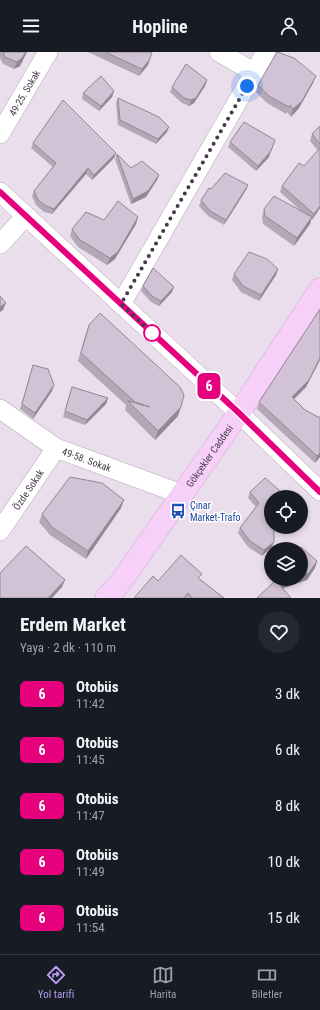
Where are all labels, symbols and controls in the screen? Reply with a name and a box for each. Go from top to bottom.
icon: menu [20,15,42,37]
icon: person [278,15,300,37]
text: Hopline [132,16,188,37]
street label: 49-25. Sokak [7,68,43,118]
your location [237,76,257,96]
unlabelled marker [143,324,161,342]
line badge: 6 [196,373,222,399]
text: 6 [205,378,213,394]
street label: Gökçekler Caddesi [184,423,235,489]
street label: 49-58. Sokak [61,446,113,474]
street label: Özde Sokak [10,467,46,512]
map controls [264,490,308,586]
button: locate [264,490,308,534]
place label: Çınar Market-Trafo [190,500,241,523]
bus stop icon: Çınar Market-Trafo [169,502,187,520]
button: layers [264,542,308,586]
button: heart [258,611,300,653]
text: Erdem Market [20,613,126,636]
text: Yaya · 2 dk · 110 m [20,640,116,655]
text: Otobüs [76,678,119,696]
text: 3 dk [275,685,300,703]
text: 6 [38,686,46,702]
text: 11:42 [76,696,105,711]
text: Otobüs [76,734,119,752]
text: 6 dk [275,741,300,759]
text: 6 [38,742,46,758]
text: 11:45 [76,752,105,767]
text: Otobüs [76,790,119,808]
text: 8 dk [275,797,300,815]
text: 6 [38,798,46,814]
text: 11:47 [76,808,105,823]
text: Otobüs [76,846,119,864]
text: 10 dk [268,853,300,871]
text: 6 [38,854,46,870]
text: 11:49 [76,864,105,879]
text: Otobüs [76,902,119,920]
text: 15 dk [268,909,300,927]
text: 6 [38,910,46,926]
text: 11:54 [76,920,105,935]
tab: Yol tarifi [38,964,74,1001]
tab: Harita [150,964,176,1001]
tab: Biletler [252,964,282,1001]

